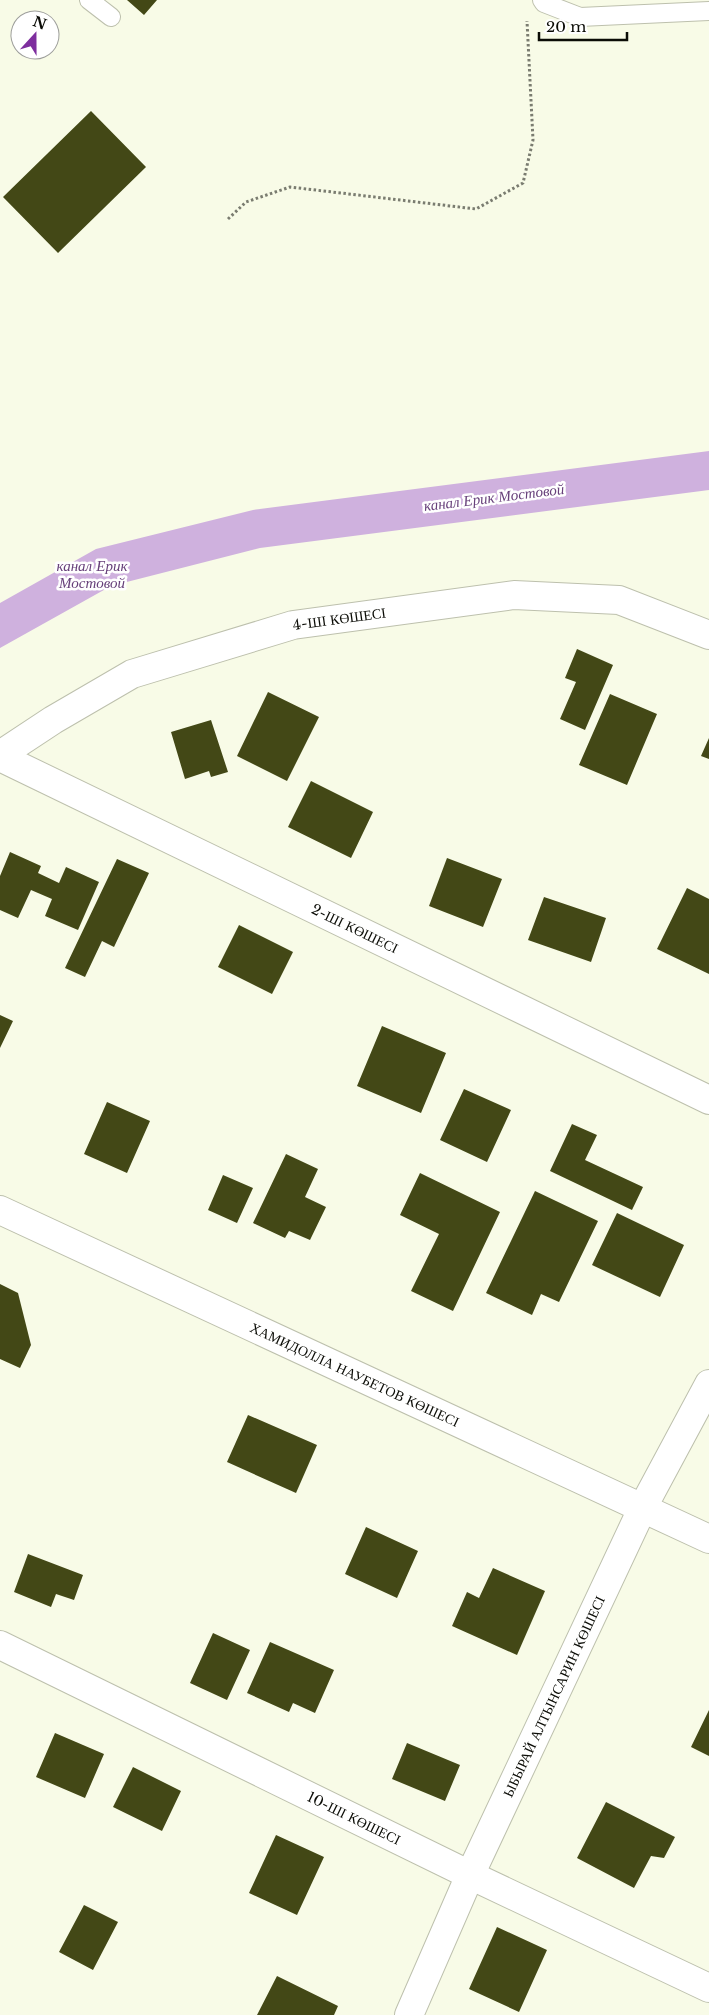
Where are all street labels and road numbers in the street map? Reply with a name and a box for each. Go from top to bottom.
street label: 4-ШІ КӨШЕСІ [292,603,387,634]
street label: 2-ШІ КӨШЕСІ [308,900,401,957]
street label: ХАМИДОЛЛА НАУБЕТОВ КӨШЕСІ [247,1318,462,1431]
street label: ЫБЫРАЙ АЛТЫНСАРИН КӨШЕСІ [499,1593,609,1800]
street label: 10-ШІ КӨШЕСІ [304,1788,404,1849]

